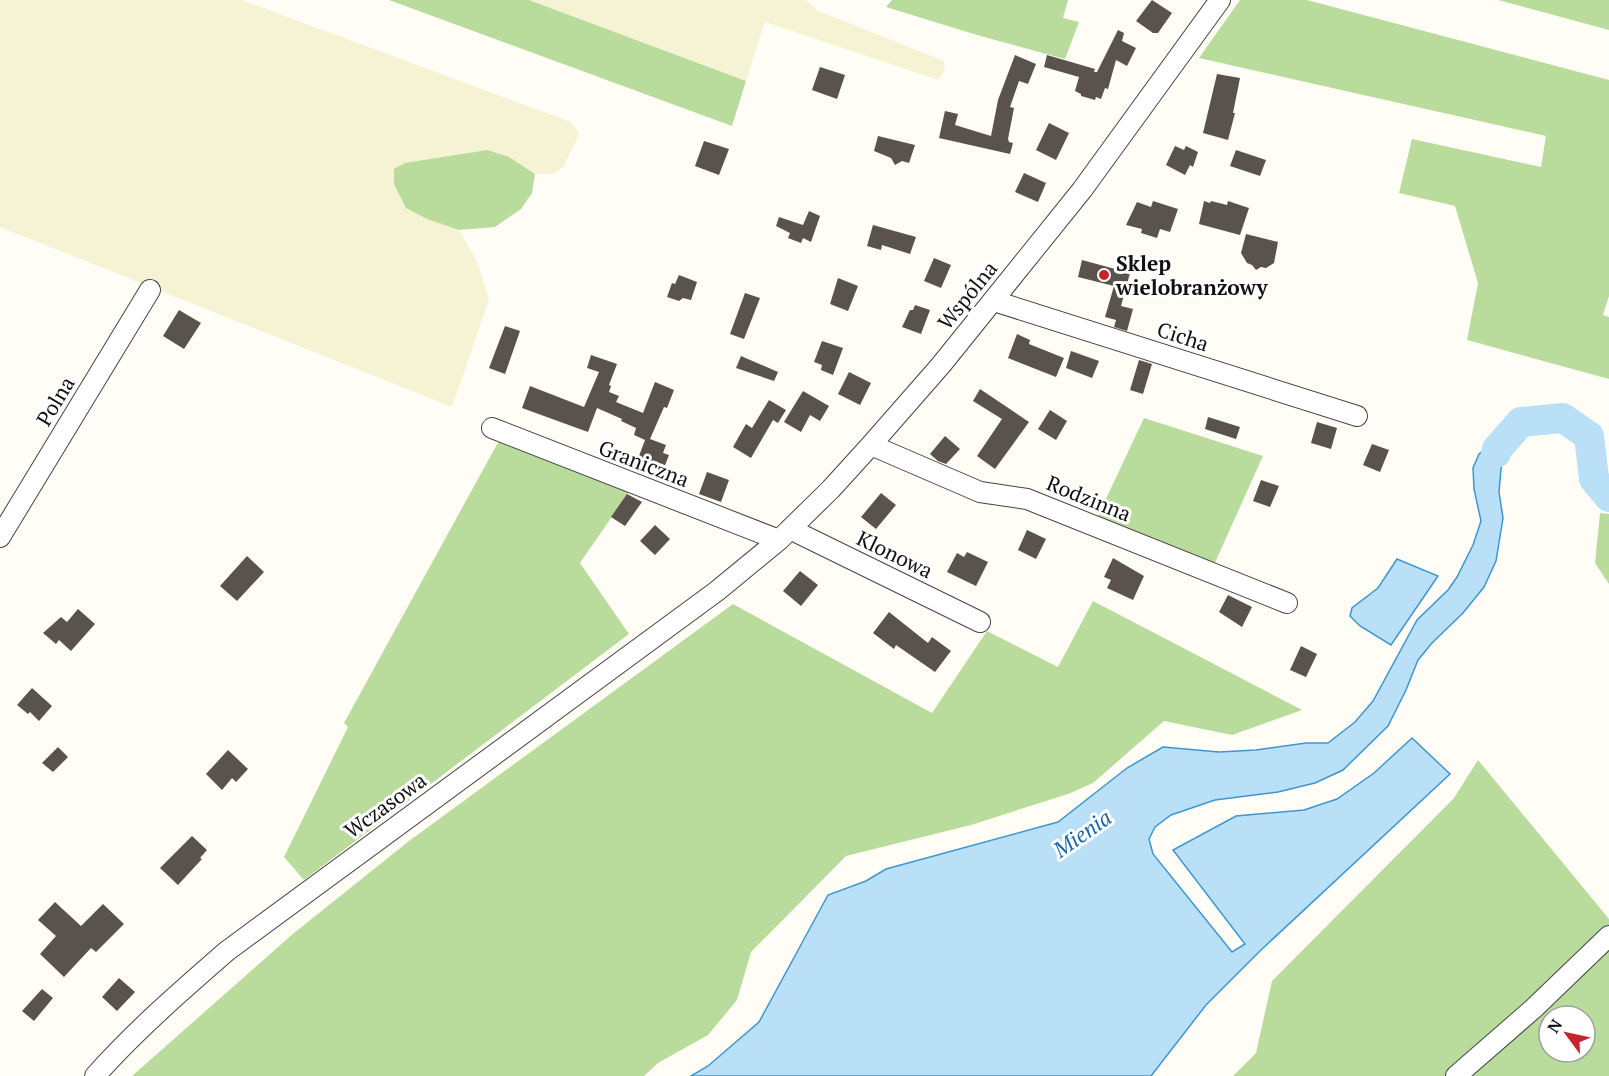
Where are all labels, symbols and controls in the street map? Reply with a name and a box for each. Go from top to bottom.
place label: Sklep wielobranżowy [1115,249,1269,301]
street label: Wspólna [931,255,1003,335]
marker: Sklep wielobranżowy [1097,268,1111,282]
street label: Cicha [1154,315,1213,358]
street label: Polna [29,371,81,431]
street label: Graniczna [595,433,694,493]
street label: Rodzinna [1043,468,1136,528]
street label: Klonowa [852,524,938,585]
street label: Wczasowa [338,766,432,844]
water label: Mienia [1046,802,1117,864]
north arrow [1537,1004,1597,1064]
text: N [1542,1015,1567,1037]

